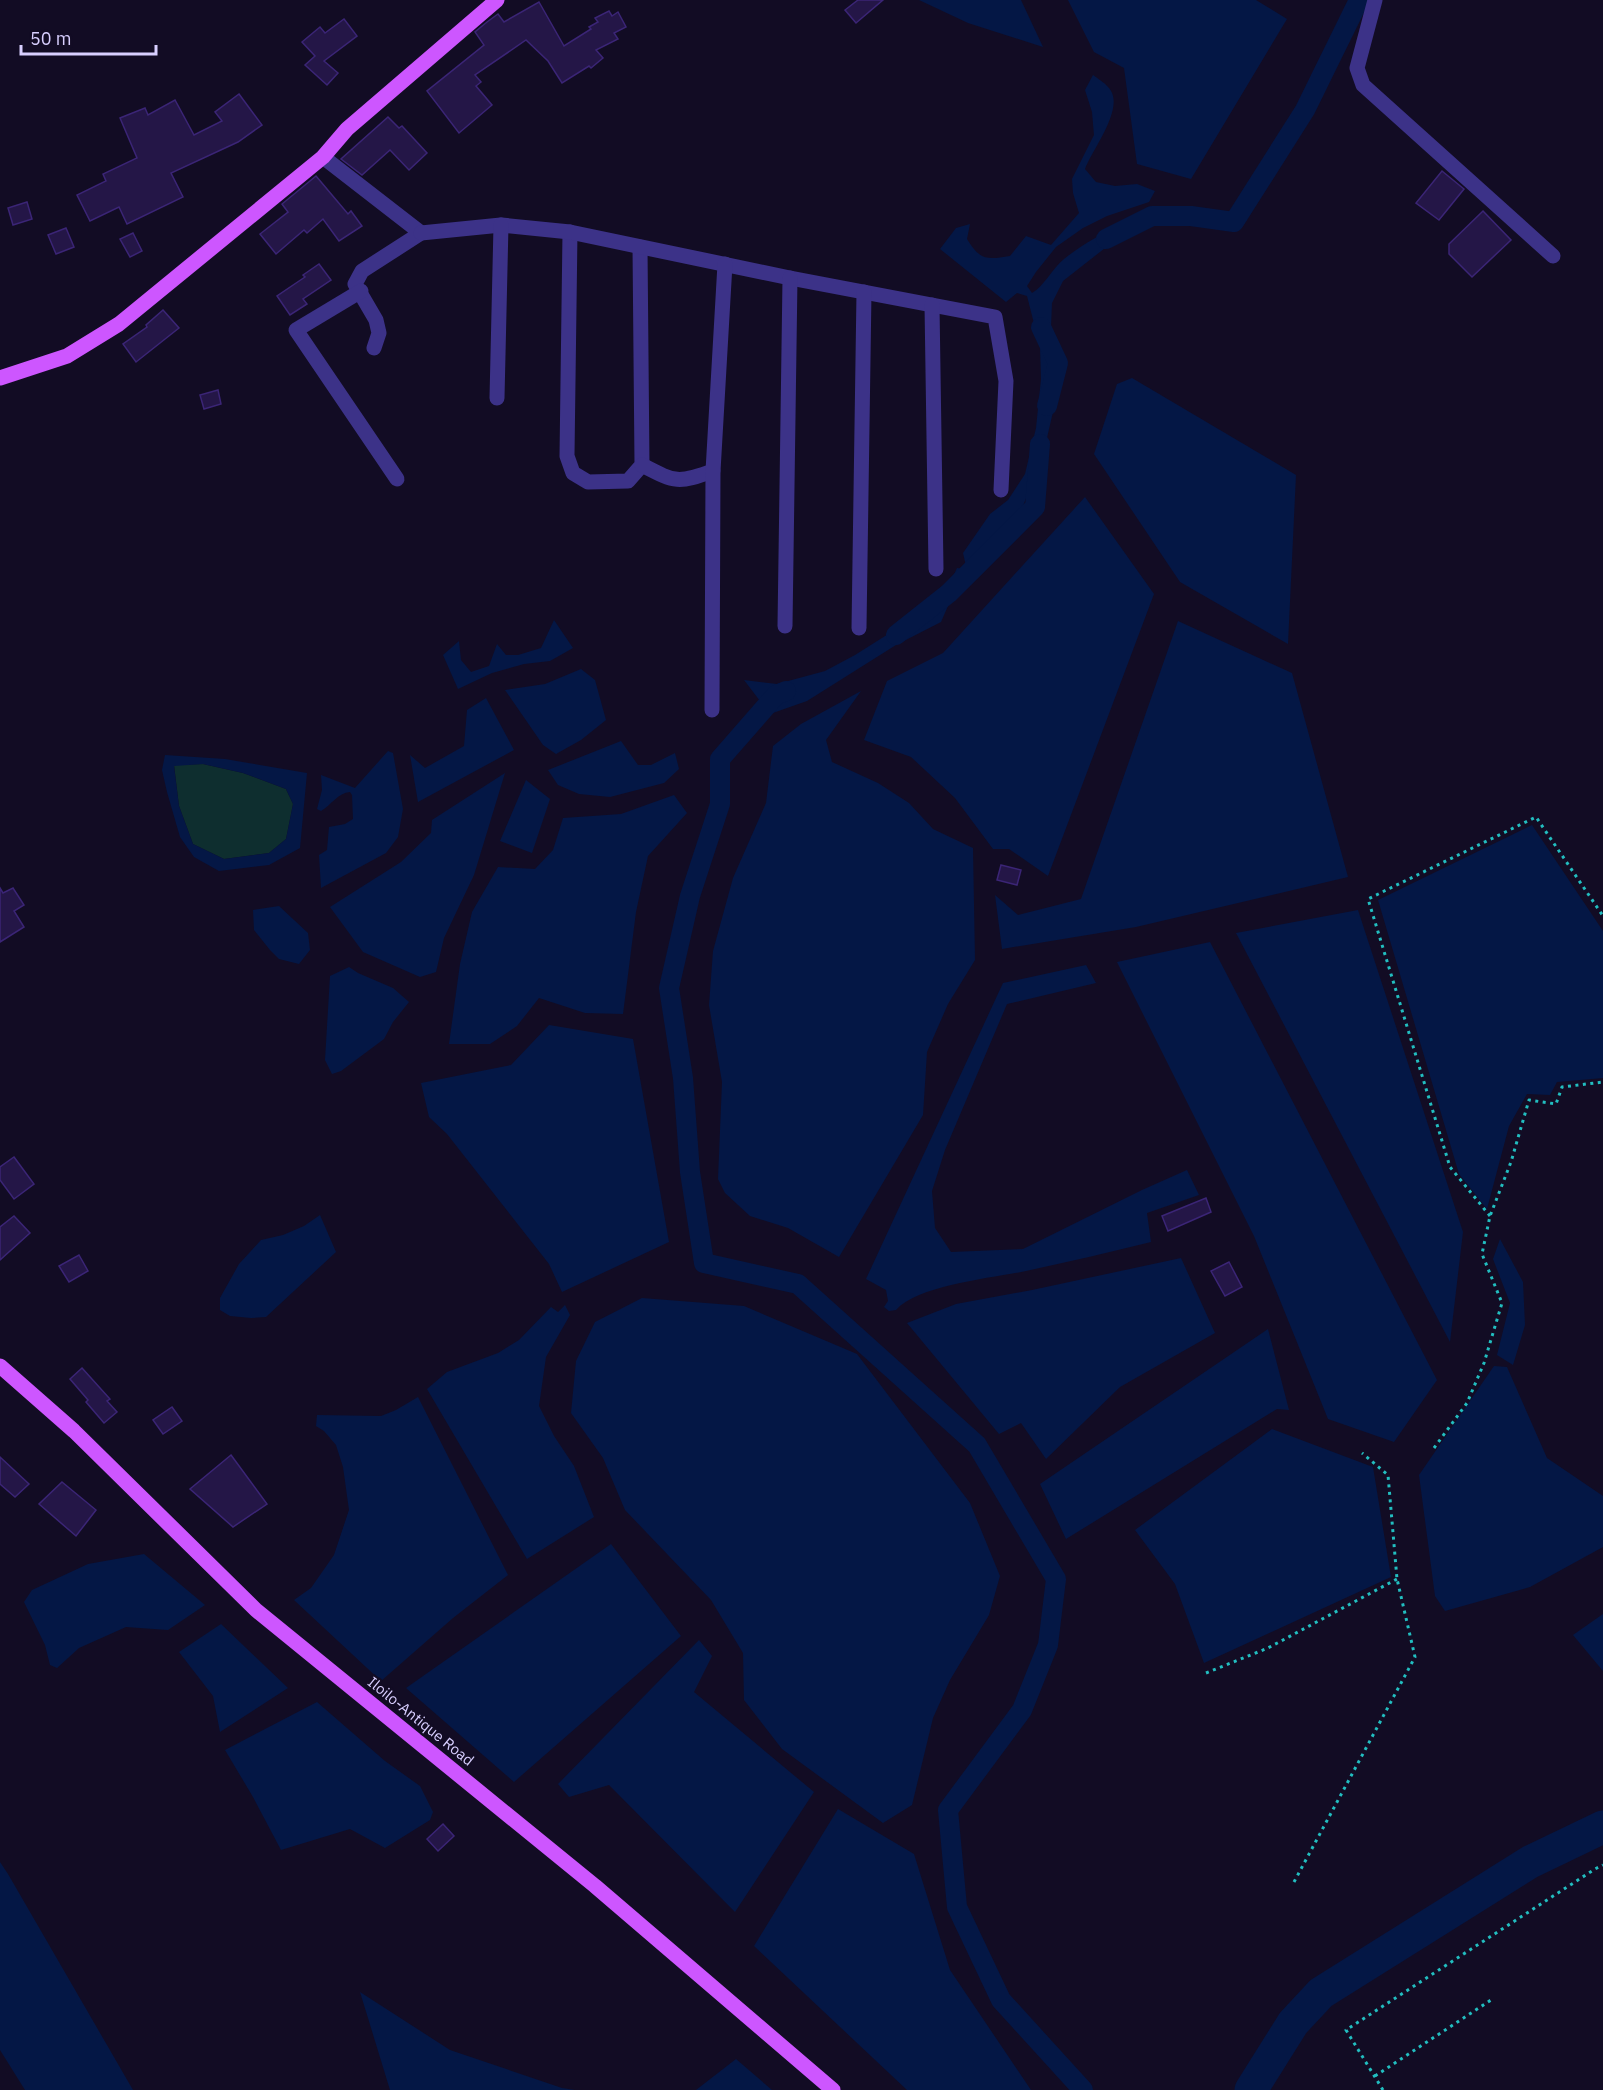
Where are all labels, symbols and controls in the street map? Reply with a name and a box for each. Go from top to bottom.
scale bar [21,18,156,56]
text: 50 m [30,27,72,50]
street label: Iloilo-Antique Road [364,1672,478,1770]

